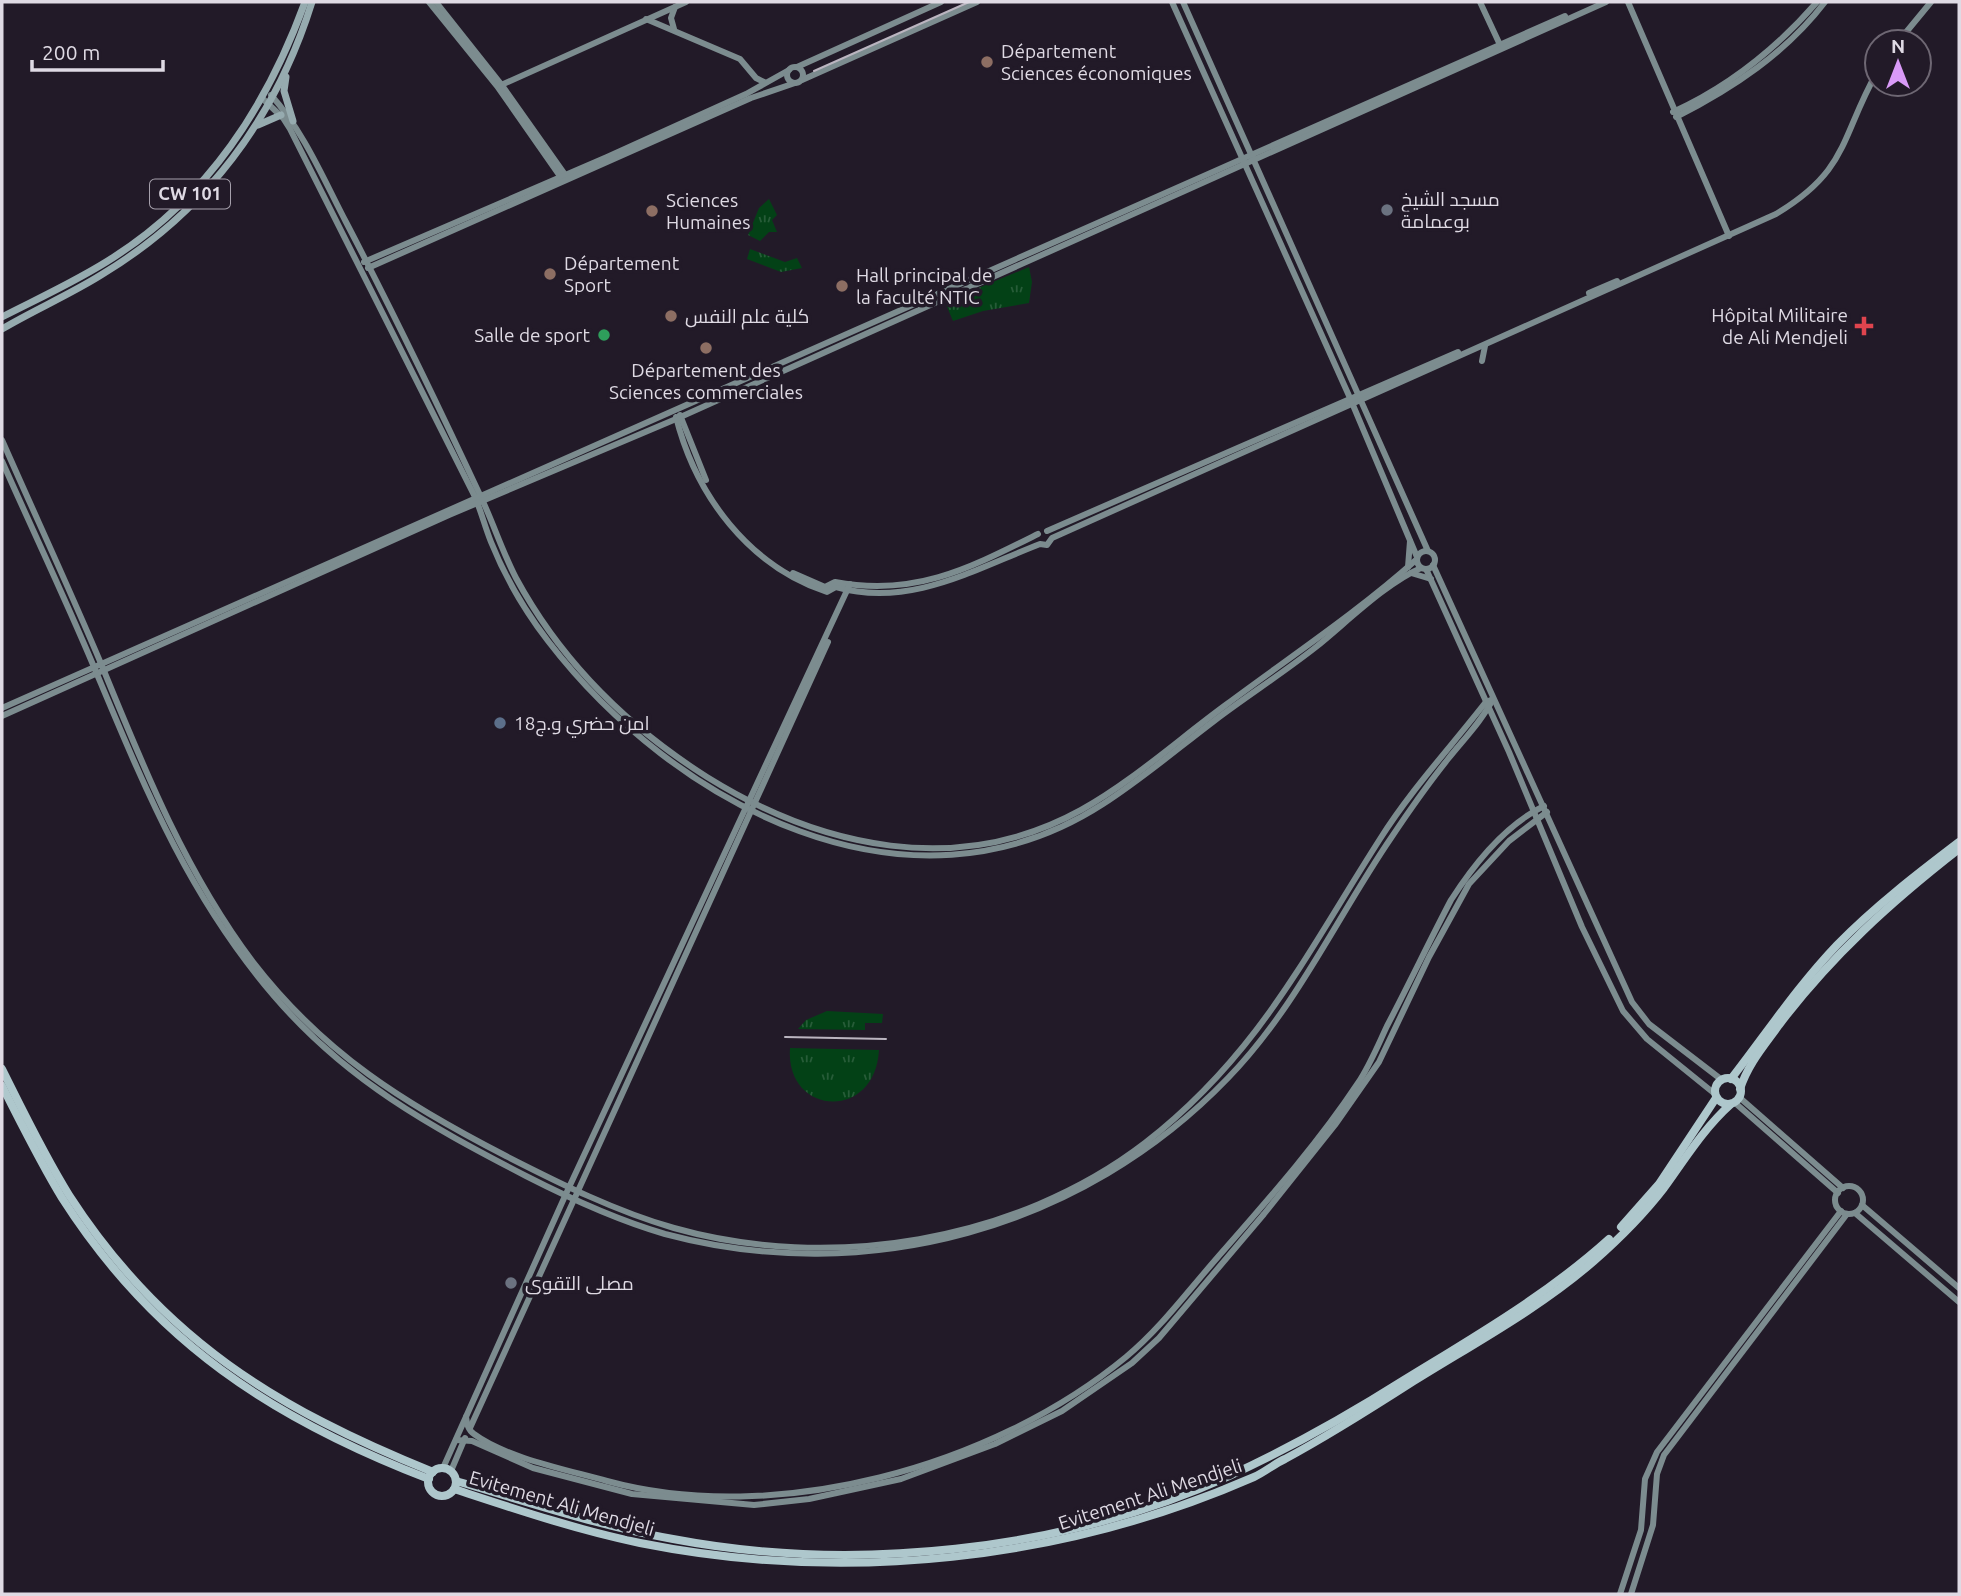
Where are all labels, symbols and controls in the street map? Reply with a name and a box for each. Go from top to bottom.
scale bar [32,28,163,72]
north arrow [1863,28,1933,98]
text: N [1891,35,1905,57]
text: 200 m [42,40,100,64]
place label: Département Sciences économiques [1001,40,1192,84]
marker: Département Sciences économiques [979,54,995,70]
road number: CW 101 [150,180,230,209]
place label: مسجد الشيخ بوعمامة [1401,188,1500,233]
place label: Sciences Humaines [666,189,750,233]
marker: مسجد الشيخ بوعمامة [1379,202,1395,218]
marker: Sciences Humaines [644,203,660,219]
place label: Département Sport [564,252,680,296]
place label: Hall principal de la faculté NTIC [856,264,992,308]
marker: Département Sport [542,266,558,282]
marker: Hall principal de la faculté NTIC [834,278,850,294]
place label: Hôpital Militaire de Ali Mendjeli [1711,304,1848,348]
place label: كلية علم النفس [685,305,809,330]
marker: كلية علم النفس [663,308,679,324]
marker: Hôpital Militaire de Ali Mendjeli [1854,316,1874,336]
place label: Salle de sport [474,324,591,346]
marker: Salle de sport [596,327,612,343]
marker: Département des Sciences commerciales [698,340,714,356]
place label: Département des Sciences commerciales [609,359,803,403]
place label: امن حضري و.ج18 [514,712,650,738]
marker: امن حضري و.ج18 [492,715,508,731]
place label: مصلى التقوى [525,1272,634,1295]
marker: مصلى التقوى [503,1275,519,1291]
street label: Evitement Ali Mendjeli [1055,1454,1245,1534]
street label: Evitement Ali Mendjeli [467,1466,657,1540]

